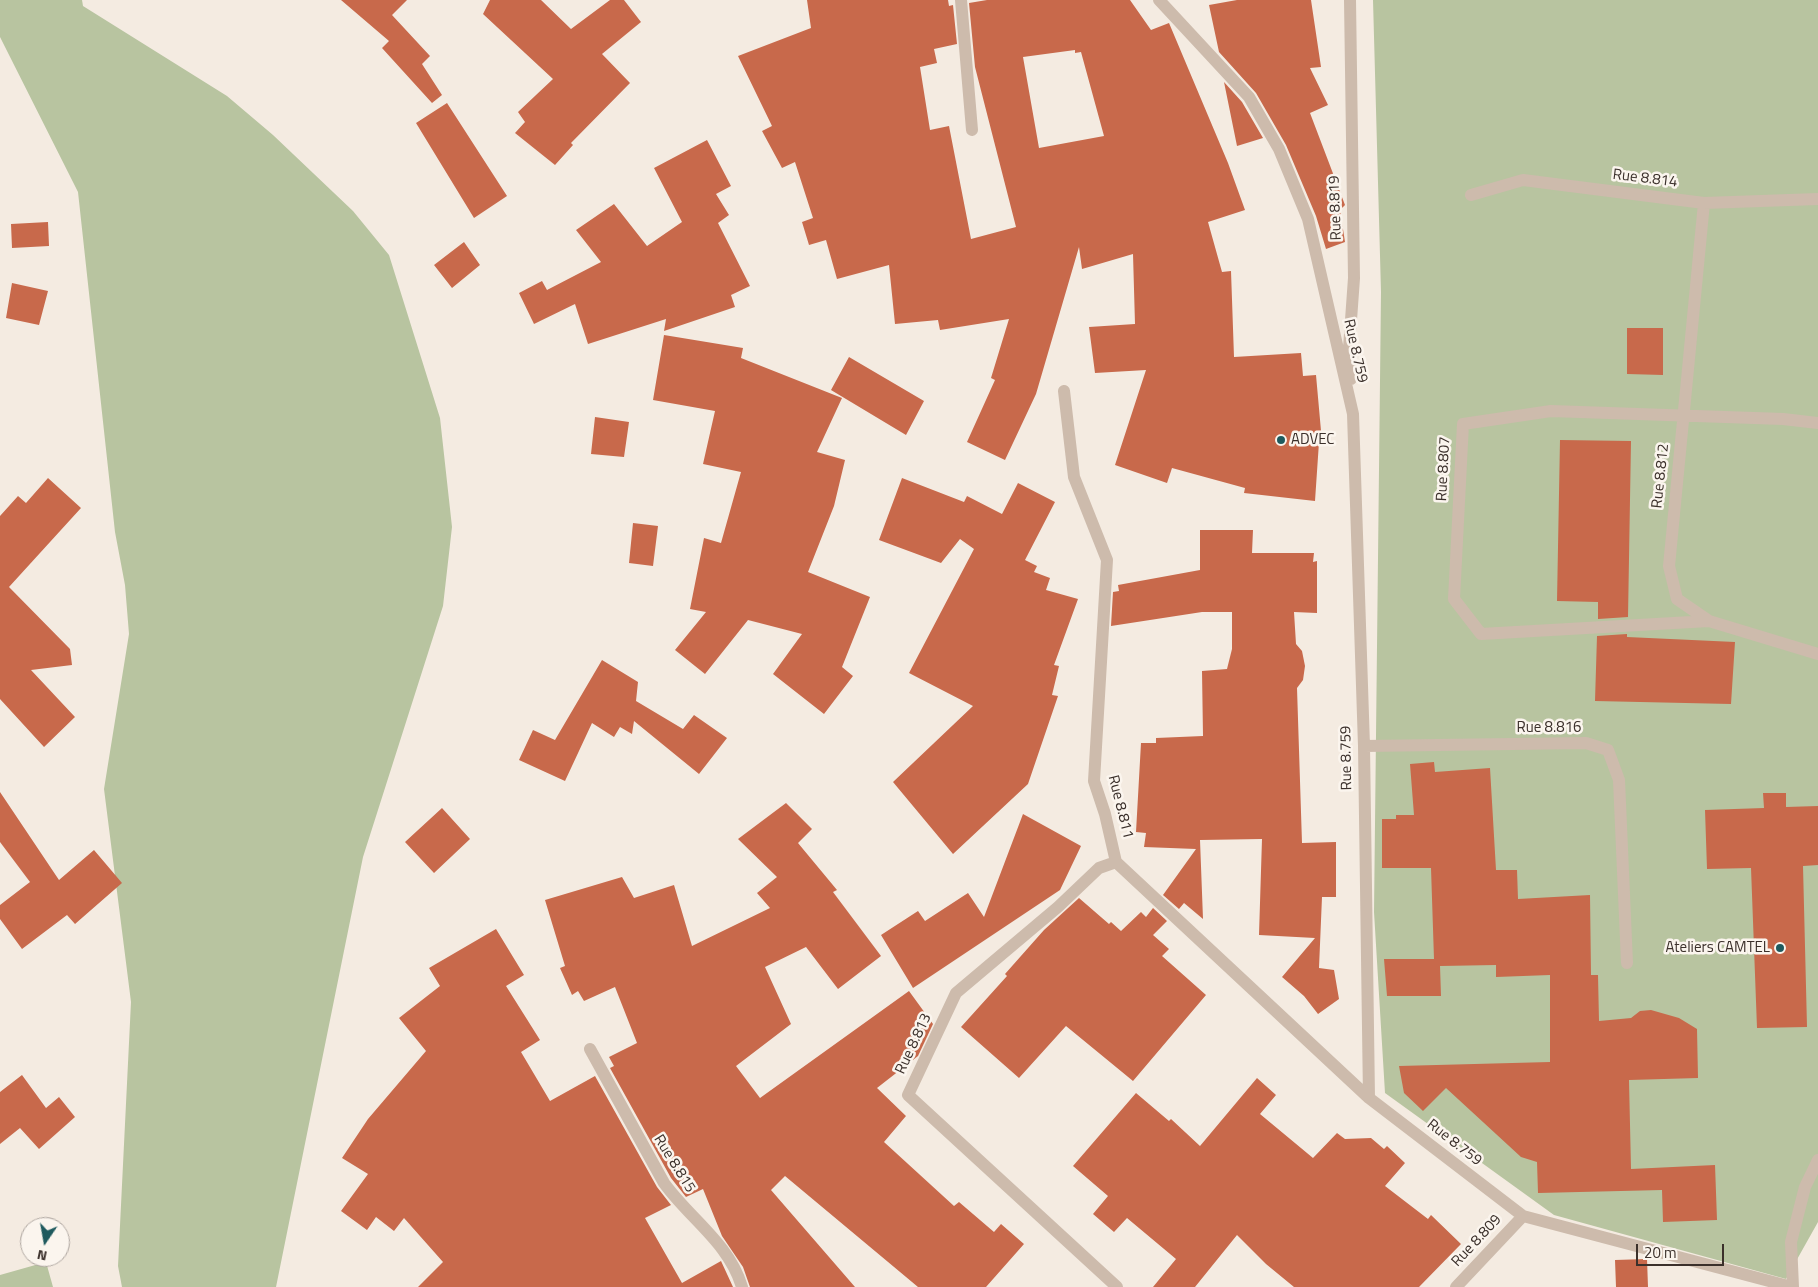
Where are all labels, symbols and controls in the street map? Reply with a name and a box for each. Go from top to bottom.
street label: Rue 8.814 [1612,166,1678,192]
street label: Rue 8.819 [1326,175,1346,241]
street label: Rue 8.759 [1339,317,1371,385]
place label: ADVEC [1291,431,1334,449]
marker: ADVEC [1275,434,1287,446]
street label: Rue 8.807 [1433,436,1455,502]
street label: Rue 8.812 [1649,443,1673,509]
street label: Rue 8.816 [1517,719,1581,737]
street label: Rue 8.759 [1337,725,1357,791]
street label: Rue 8.811 [1103,773,1137,841]
place label: Ateliers CAMTEL [1666,939,1770,957]
marker: Ateliers CAMTEL [1774,942,1786,954]
street label: Rue 8.813 [892,1011,936,1077]
street label: Rue 8.759 [1423,1116,1485,1170]
street label: Rue 8.815 [649,1132,699,1196]
street label: Rue 8.809 [1448,1211,1506,1271]
north arrow [20,1217,70,1267]
scale bar [1638,1234,1726,1266]
text: 20 m [1644,1241,1677,1264]
text: N [35,1245,49,1267]

